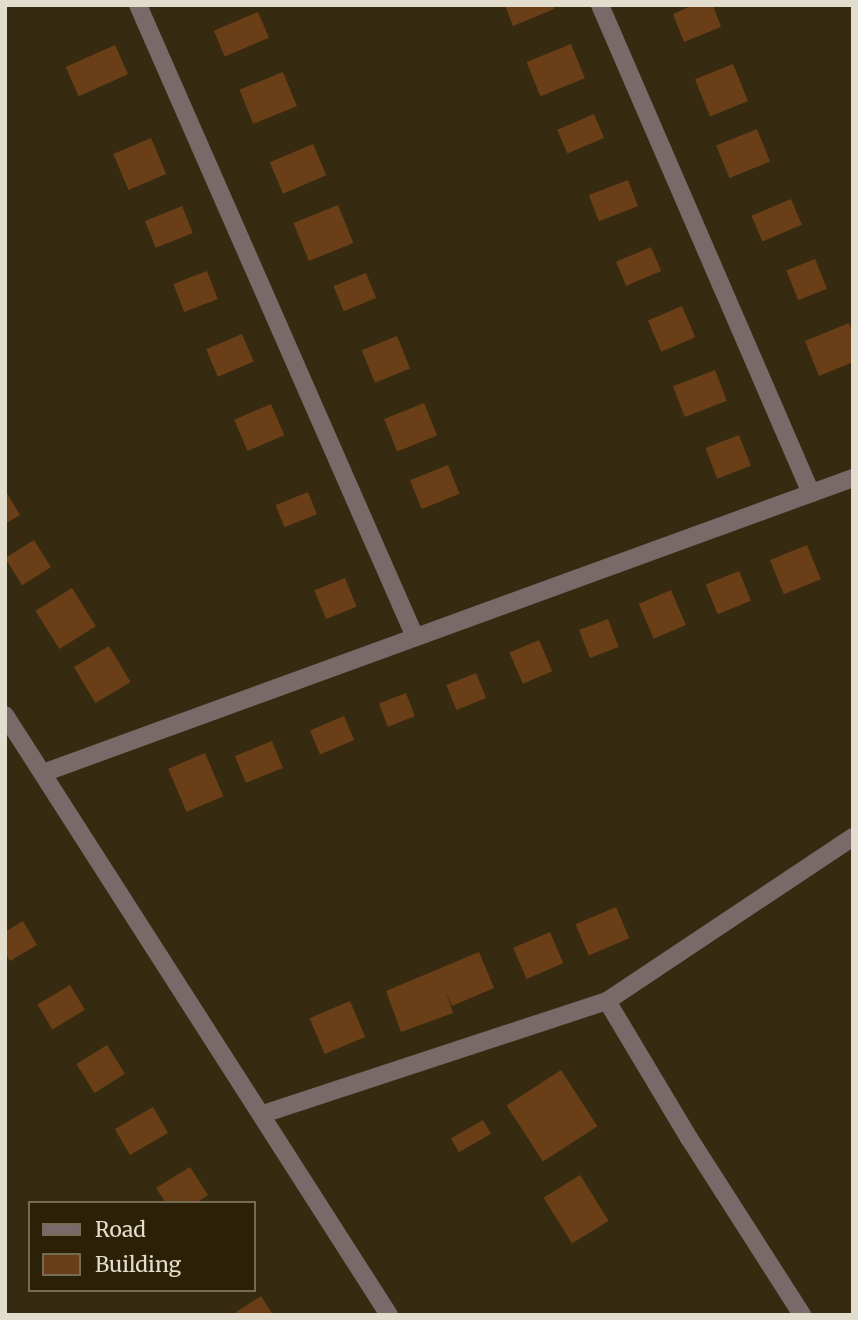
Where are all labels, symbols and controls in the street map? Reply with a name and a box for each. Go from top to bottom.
legend [28,1201,256,1292]
text: Road [95,1216,146,1243]
text: Building [95,1251,181,1278]

